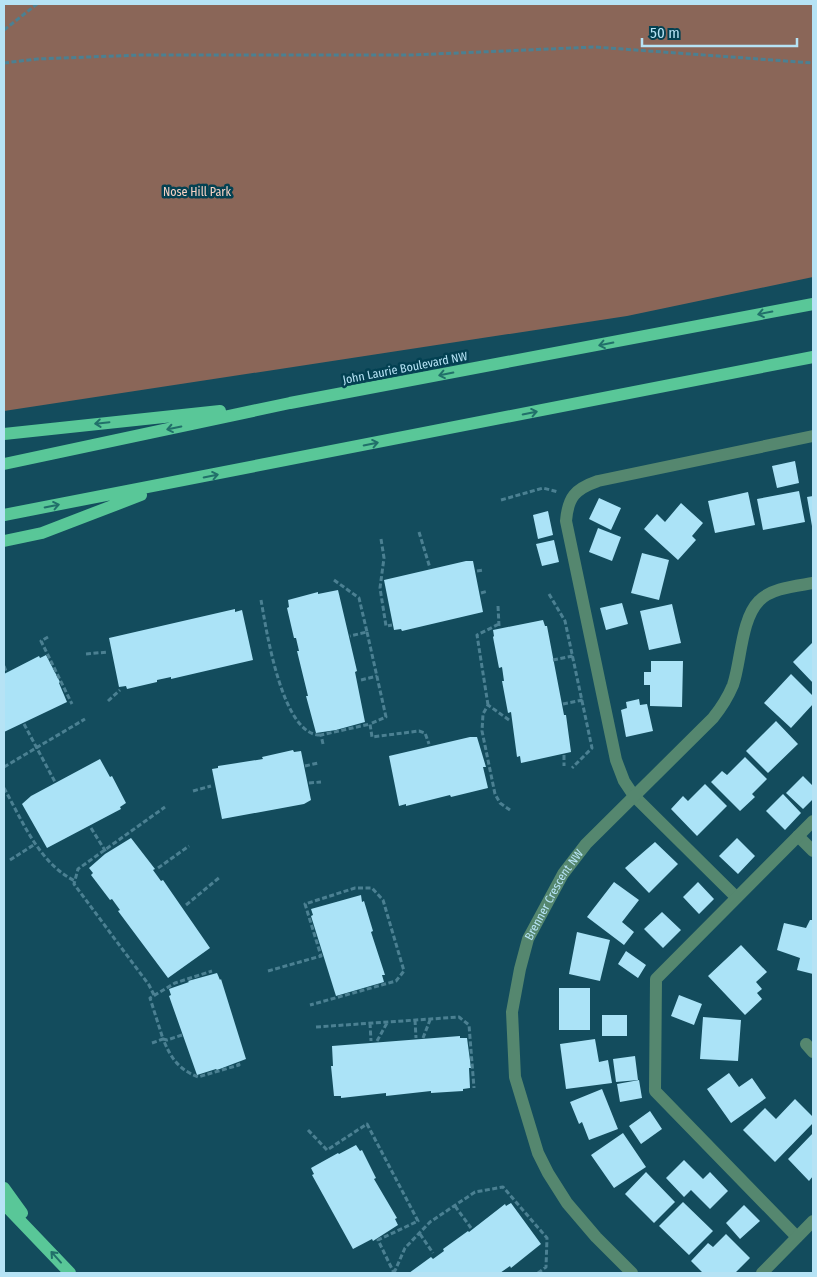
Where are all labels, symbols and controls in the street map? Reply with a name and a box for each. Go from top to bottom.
scale bar [642,15,797,47]
text: 50 m [650,24,680,42]
park label: Nose Hill Park [163,185,232,199]
one-way arrow [758,309,774,318]
one-way arrow [598,340,614,349]
street label: John Laurie Boulevard NW [341,349,469,387]
one-way arrow [439,370,455,379]
one-way arrow [522,408,538,417]
one-way arrow [95,418,111,428]
one-way arrow [166,424,182,433]
one-way arrow [362,439,378,449]
one-way arrow [203,470,219,480]
one-way arrow [43,501,59,511]
street label: Brenner Crescent NW [522,847,586,943]
one-way arrow [50,1251,62,1264]

